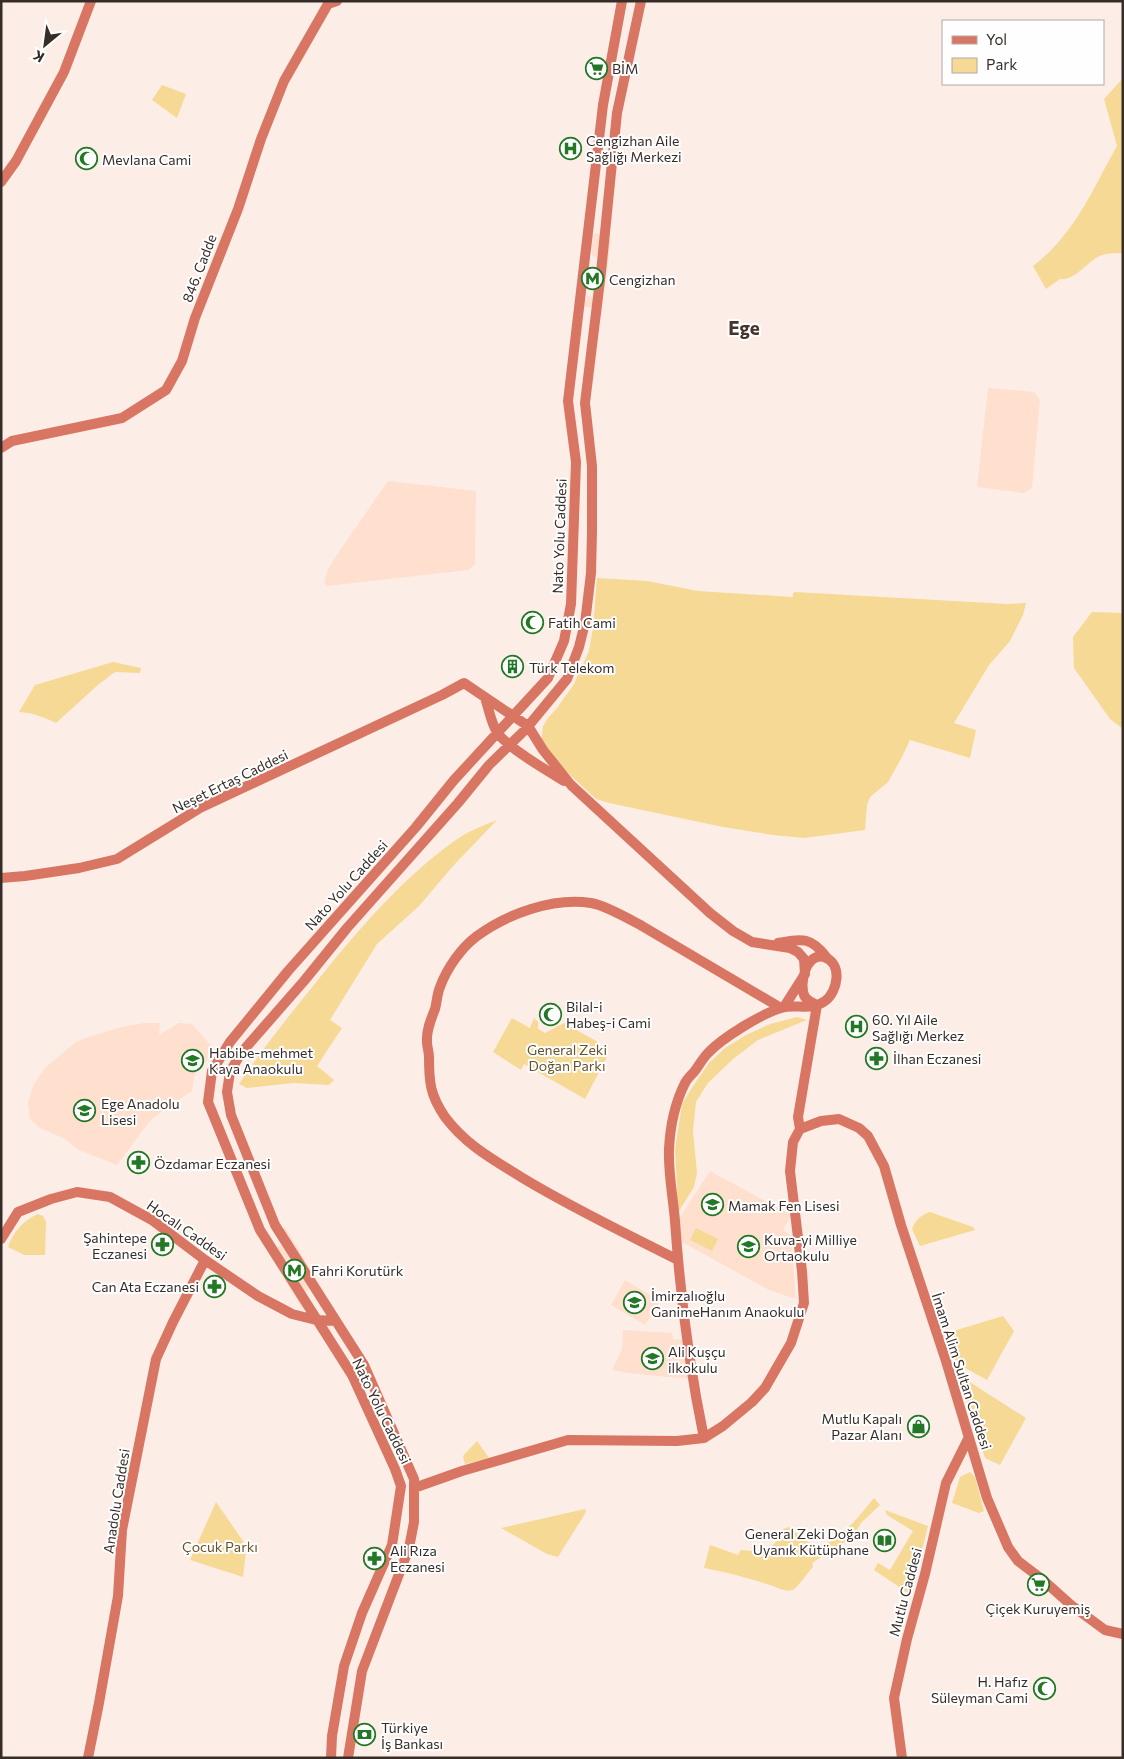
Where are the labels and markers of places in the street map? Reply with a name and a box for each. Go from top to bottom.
supermarket icon: BİM [584,56,608,80]
place label: BİM [612,60,638,77]
place label: Cengizhan Aile Sağlığı Merkezi [586,132,682,165]
hospital icon: Cengizhan Aile Sağlığı Merkezi [558,136,582,160]
mosque icon: Mevlana Cami [74,147,98,171]
place label: Mevlana Cami [102,151,191,168]
metro station icon: Cengizhan [581,267,605,291]
place label: Cengizhan [609,271,676,288]
mosque icon: Fatih Cami [520,610,544,634]
place label: Fatih Cami [548,614,616,631]
building icon: Türk Telekom [501,655,525,679]
place label: Türk Telekom [529,659,615,676]
place label: Bilal-i Habeş-i Cami [566,998,651,1031]
mosque icon: Bilal-i Habeş-i Cami [538,1002,562,1026]
place label: 60. Yıl Aile Sağlığı Merkez [872,1011,964,1044]
hospital icon: 60. Yıl Aile Sağlığı Merkez [844,1015,868,1039]
place label: Habibe-mehmet Kaya Anaokulu [209,1044,313,1077]
pharmacy icon: İlhan Eczanesi [865,1046,889,1070]
school or university icon: Habibe-mehmet Kaya Anaokulu [181,1048,205,1072]
place label: İlhan Eczanesi [893,1050,981,1067]
place label: Ege Anadolu Lisesi [101,1095,180,1128]
school or university icon: Ege Anadolu Lisesi [73,1099,97,1123]
pharmacy icon: Özdamar Eczanesi [126,1151,150,1175]
place label: Özdamar Eczanesi [154,1155,271,1172]
school or university icon: Mamak Fen Lisesi [700,1193,724,1217]
place label: Mamak Fen Lisesi [728,1197,840,1214]
place label: Şahintepe Eczanesi [83,1229,147,1262]
place label: Kuva-yi Milliye Ortaokulu [764,1231,857,1264]
pharmacy icon: Şahintepe Eczanesi [151,1233,175,1257]
school or university icon: Kuva-yi Milliye Ortaokulu [736,1235,760,1259]
metro station icon: Fahri Korutürk [283,1258,307,1282]
place label: Fahri Korutürk [311,1262,404,1279]
pharmacy icon: Can Ata Eczanesi [203,1274,227,1298]
place label: Can Ata Eczanesi [92,1278,199,1295]
place label: İmirzalıoğlu GanimeHanım Anaokulu [651,1287,804,1320]
school or university icon: İmirzalıoğlu GanimeHanım Anaokulu [623,1291,647,1315]
place label: Ali Kuşçu ilkokulu [668,1343,726,1376]
school or university icon: Ali Kuşçu ilkokulu [640,1347,664,1371]
place label: Mutlu Kapalı Pazar Alanı [822,1410,902,1443]
shop icon: Mutlu Kapalı Pazar Alanı [906,1414,930,1438]
place label: General Zeki Doğan Uyanık Kütüphane [745,1525,869,1558]
library icon: General Zeki Doğan Uyanık Kütüphane [873,1529,897,1553]
place label: Ali Rıza Eczanesi [390,1542,445,1575]
pharmacy icon: Ali Rıza Eczanesi [362,1546,386,1570]
supermarket icon: Çiçek Kuruyemiş [1026,1573,1050,1597]
place label: Çiçek Kuruyemiş [986,1600,1090,1617]
place label: H. Hafız Süleyman Cami [931,1673,1028,1706]
mosque icon: H. Hafız Süleyman Cami [1032,1677,1056,1701]
place label: Türkiye İş Bankası [381,1719,443,1752]
bank icon: Türkiye İş Bankası [353,1723,377,1747]

